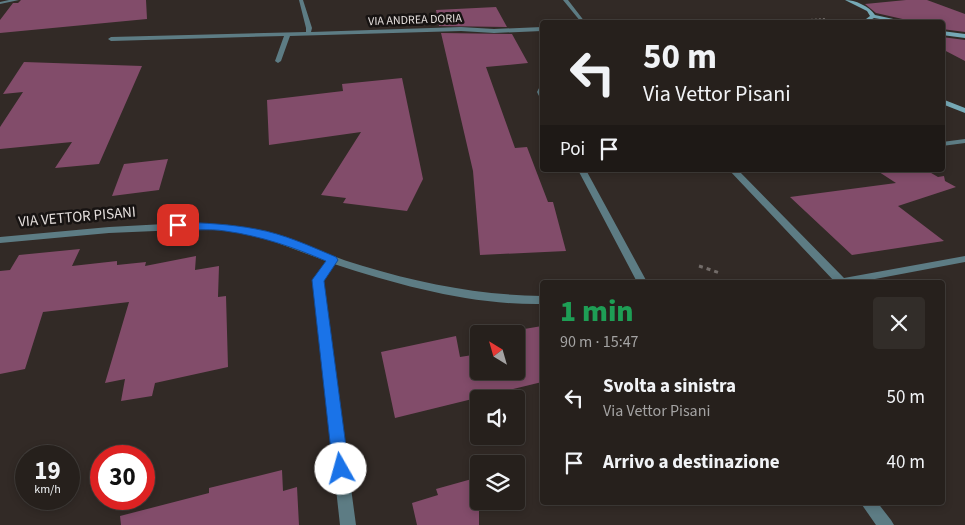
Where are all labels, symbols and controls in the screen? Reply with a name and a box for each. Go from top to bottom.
street label: VIA ANDREA DORIA [368,10,463,30]
text: 50 m [643,32,717,82]
icon: left [560,40,625,105]
text: Via Vettor Pisani [643,78,791,110]
icon: arrive [595,135,623,163]
text: Poi [560,136,585,163]
street label: VIA VETTOR PISANI [17,201,137,233]
pin [157,204,199,246]
icon: arrive [164,211,192,239]
text: 1 min [560,290,634,333]
button: close [873,297,925,349]
north arrow [470,325,525,380]
map controls [470,325,525,510]
text: 90 m · 15:47 [560,331,639,353]
text: Svolta a sinistra [603,373,736,400]
icon: left [560,384,588,412]
text: 50 m [887,384,925,411]
button: sound [470,390,525,445]
text: Via Vettor Pisani [603,400,710,422]
position arrow [314,442,366,494]
speed limit sign: 30 [90,445,155,510]
icon: arrive [560,449,588,477]
text: Arrivo a destinazione [603,449,780,476]
text: 40 m [887,449,925,476]
text: 19 [34,453,61,489]
button: layers [470,455,525,510]
text: km/h [34,481,61,498]

